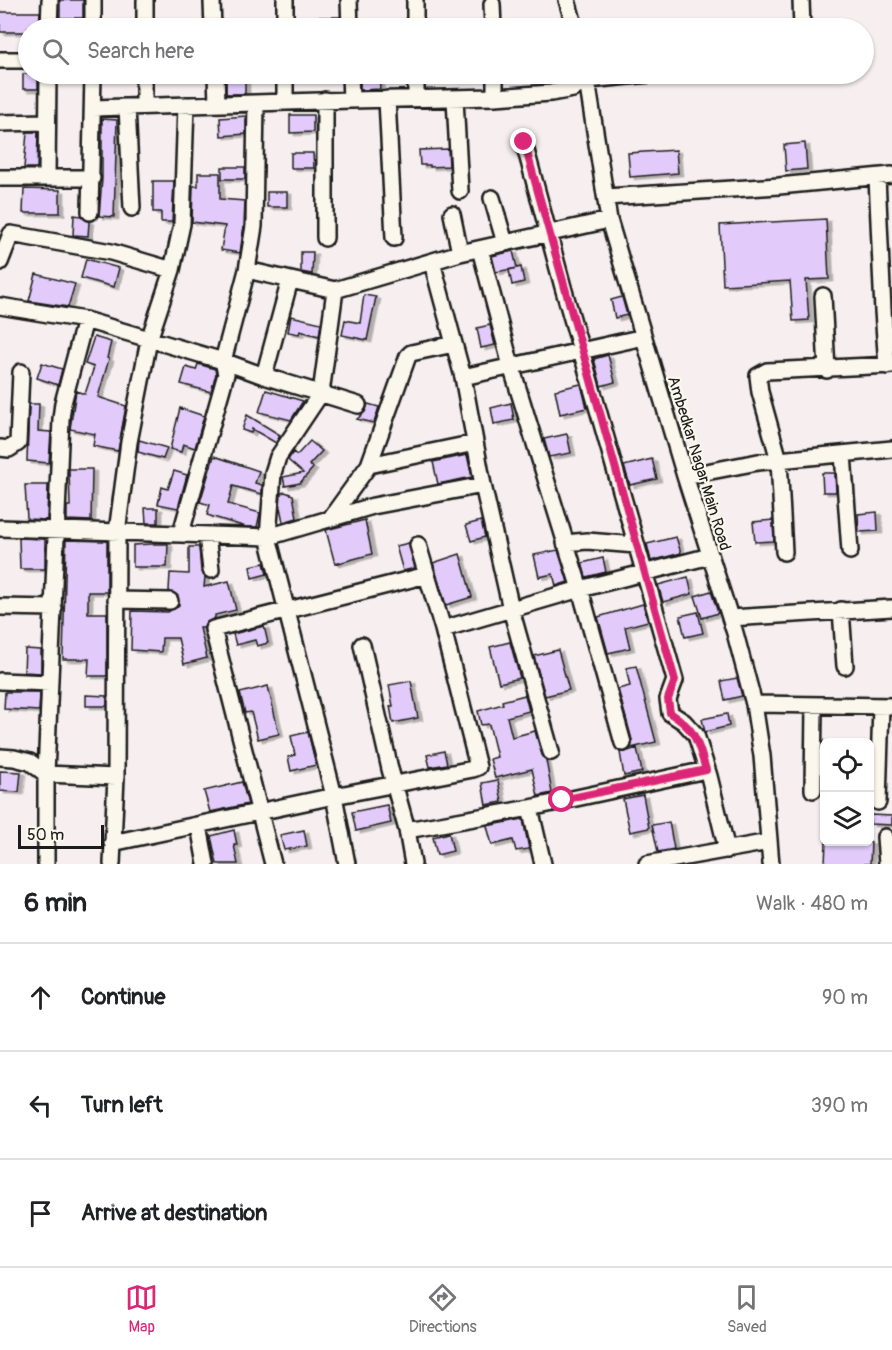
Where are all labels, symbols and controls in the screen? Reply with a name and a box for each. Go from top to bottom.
search box [18,18,874,84]
icon: search [39,35,72,68]
text: Search here [87,37,194,65]
route end [510,128,536,154]
street label: Ambedkar Nagar Main Road [663,374,735,553]
map controls [820,738,874,846]
button: locate [820,738,874,792]
route start [548,786,574,812]
button: layers [820,792,874,846]
scale bar [18,822,104,850]
text: 50 m [27,825,64,845]
text: 6 min [24,887,87,919]
text: Walk · 480 m [756,891,868,916]
icon: ahead [24,981,57,1014]
text: Continue [81,983,165,1011]
text: 90 m [822,985,868,1010]
icon: left [24,1089,57,1122]
text: Turn left [81,1091,163,1119]
text: 390 m [811,1093,868,1118]
icon: arrive [24,1197,57,1230]
text: Arrive at destination [81,1199,267,1227]
tab: Map [125,1281,158,1337]
tab: Directions [409,1281,477,1337]
tab: Saved [727,1281,767,1337]

